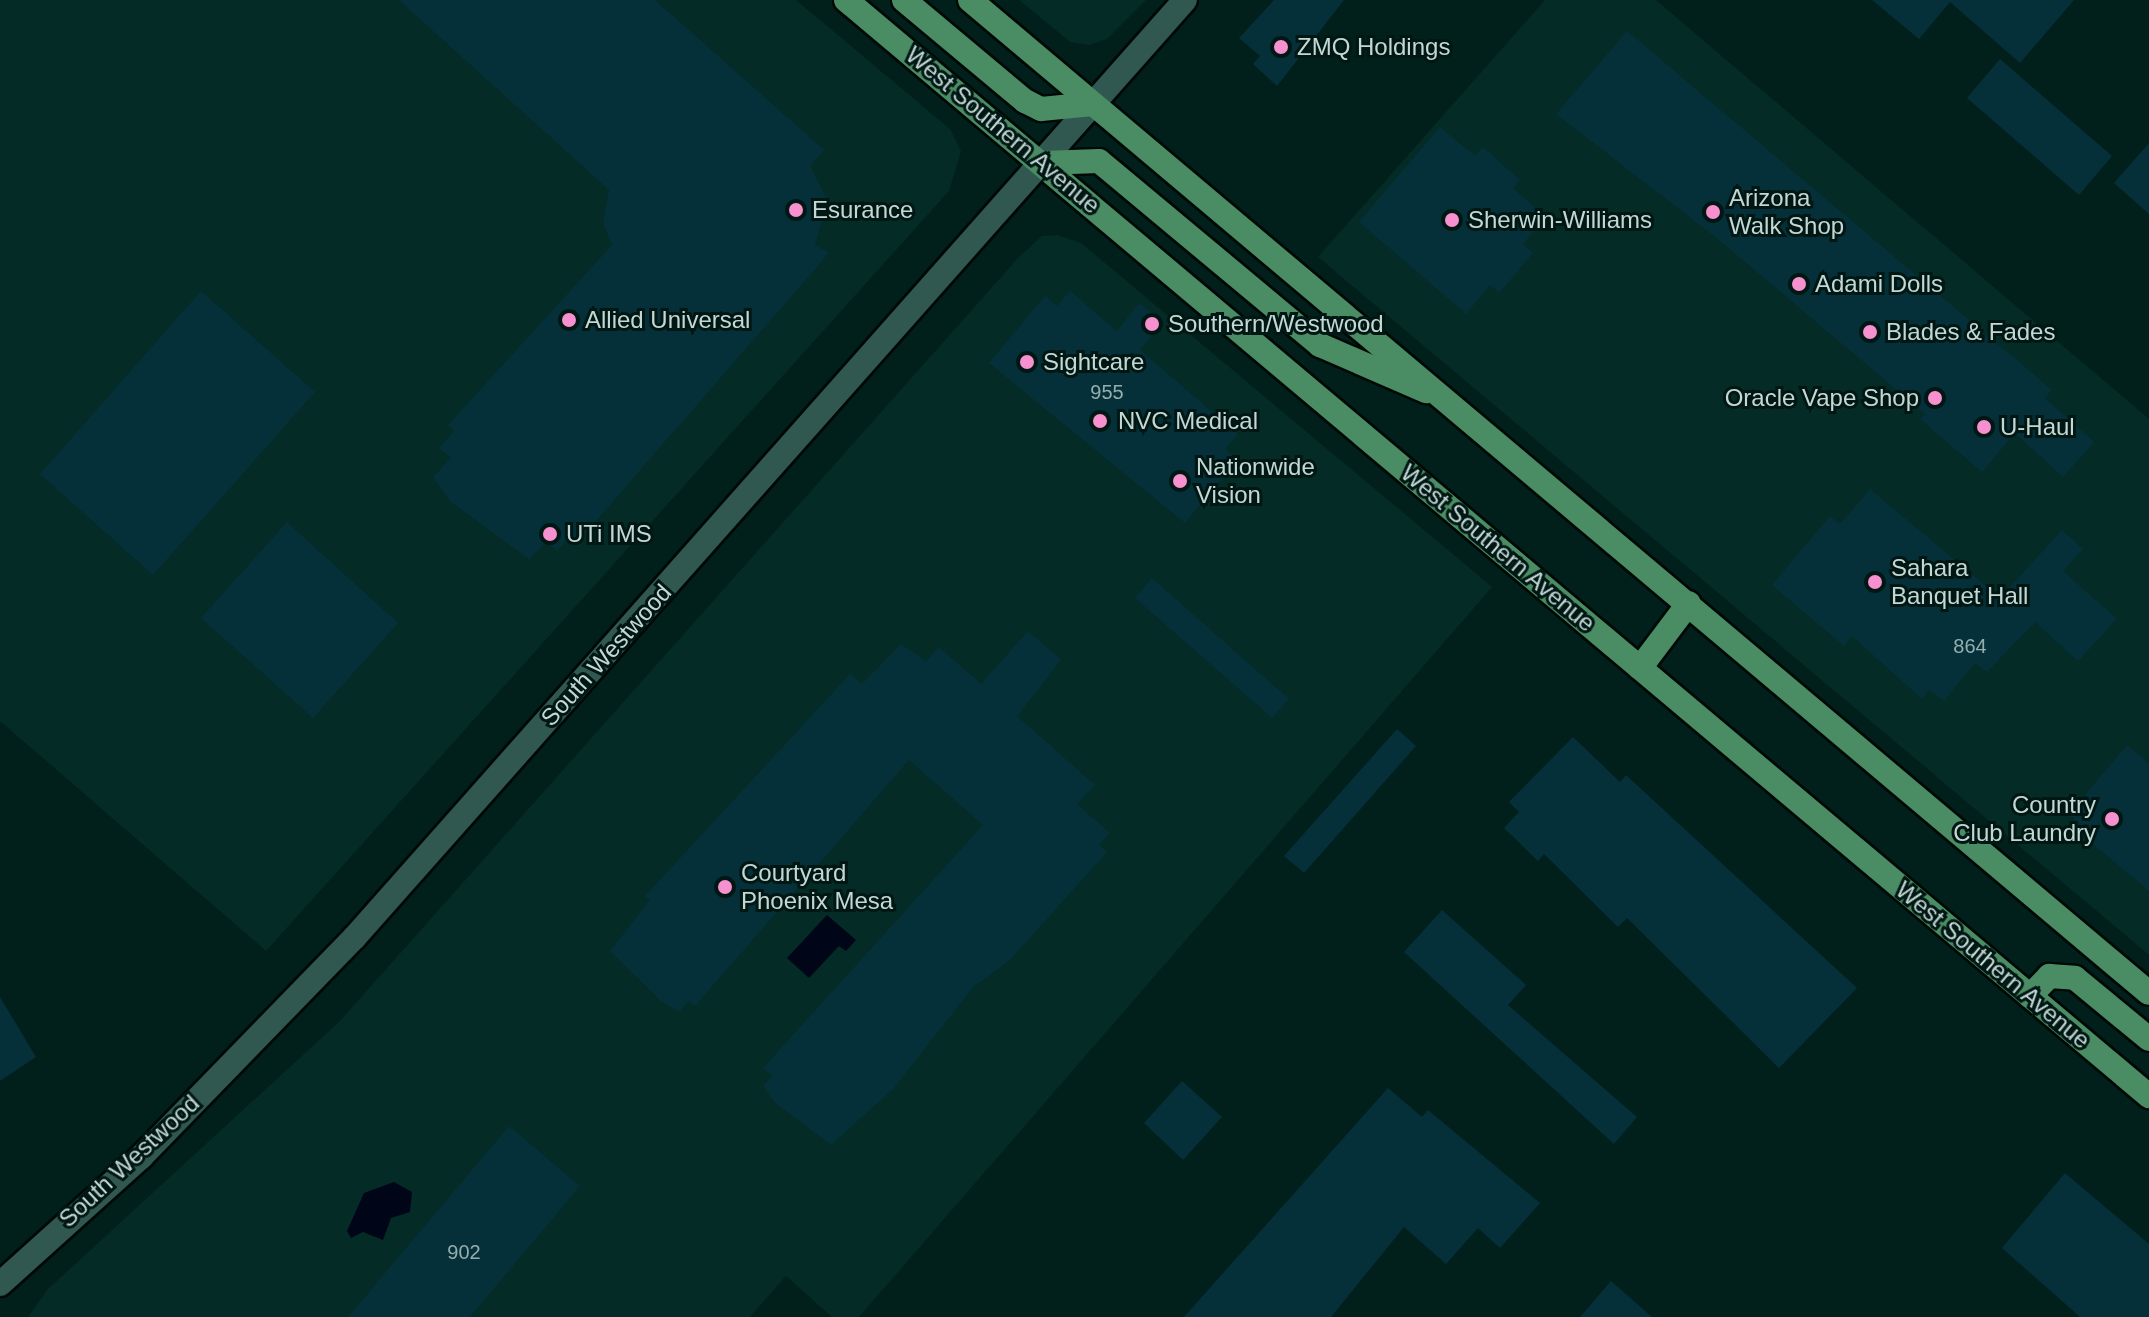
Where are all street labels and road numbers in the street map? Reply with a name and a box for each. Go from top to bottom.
street label: West Southern Avenue [900,40,1106,220]
street label: West Southern Avenue [1395,458,1601,638]
street label: South Westwood [535,578,677,732]
street label: West Southern Avenue [1890,875,2096,1055]
street label: South Westwood [53,1089,205,1233]

